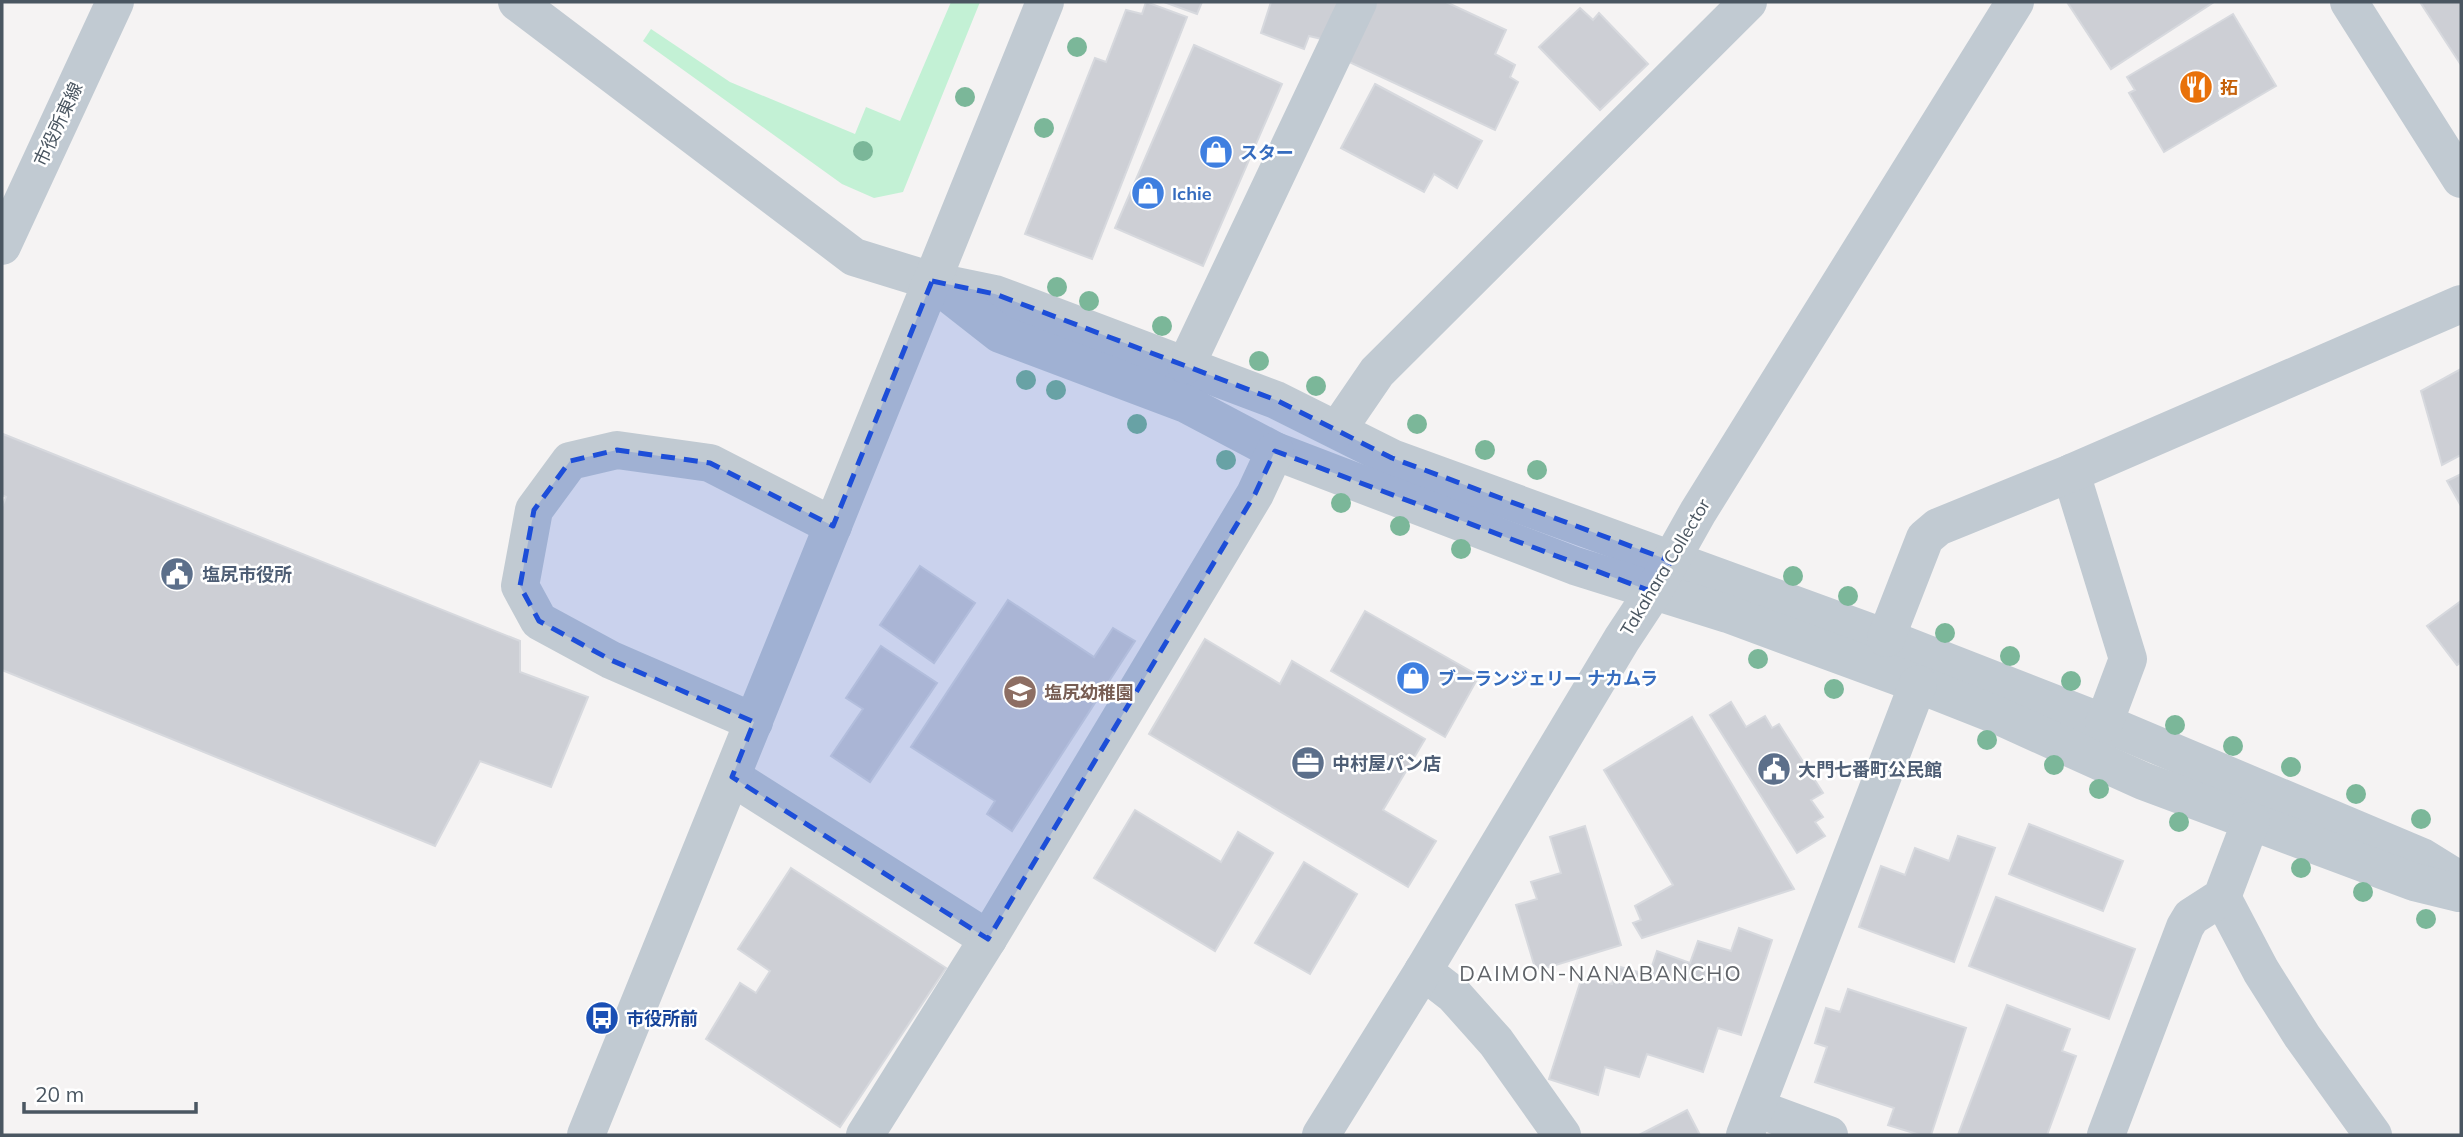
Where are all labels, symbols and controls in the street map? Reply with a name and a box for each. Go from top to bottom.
restaurant icon: 拓 [2177,68,2215,106]
place label: 拓 [2220,76,2238,99]
street label: 市役所東線 [29,78,87,170]
shop icon: スター [1197,133,1235,171]
place label: スター [1240,141,1294,164]
shop icon: Ichie [1129,174,1167,212]
place label: Ichie [1172,182,1212,205]
street label: Takahara Collector [1615,494,1715,640]
public building icon: 塩尻市役所 [158,555,196,593]
place label: 塩尻市役所 [202,563,292,586]
shop icon: ブーランジェリー ナカムラ [1394,659,1432,697]
place label: ブーランジェリー ナカムラ [1438,667,1658,690]
school or university icon: 塩尻幼稚園 [1001,673,1039,711]
place label: 塩尻幼稚園 [1044,681,1134,704]
office icon: 中村屋パン店 [1289,744,1327,782]
public building icon: 大門七番町公民館 [1755,750,1793,788]
place label: 中村屋パン店 [1332,752,1441,775]
place label: 大門七番町公民館 [1798,758,1942,781]
district label: DAIMON-NANABANCHO [1459,960,1743,986]
bus stop icon: 市役所前 [583,999,621,1037]
place label: 市役所前 [626,1007,698,1030]
scale bar [24,1070,196,1114]
text: 20 m [35,1081,84,1107]

